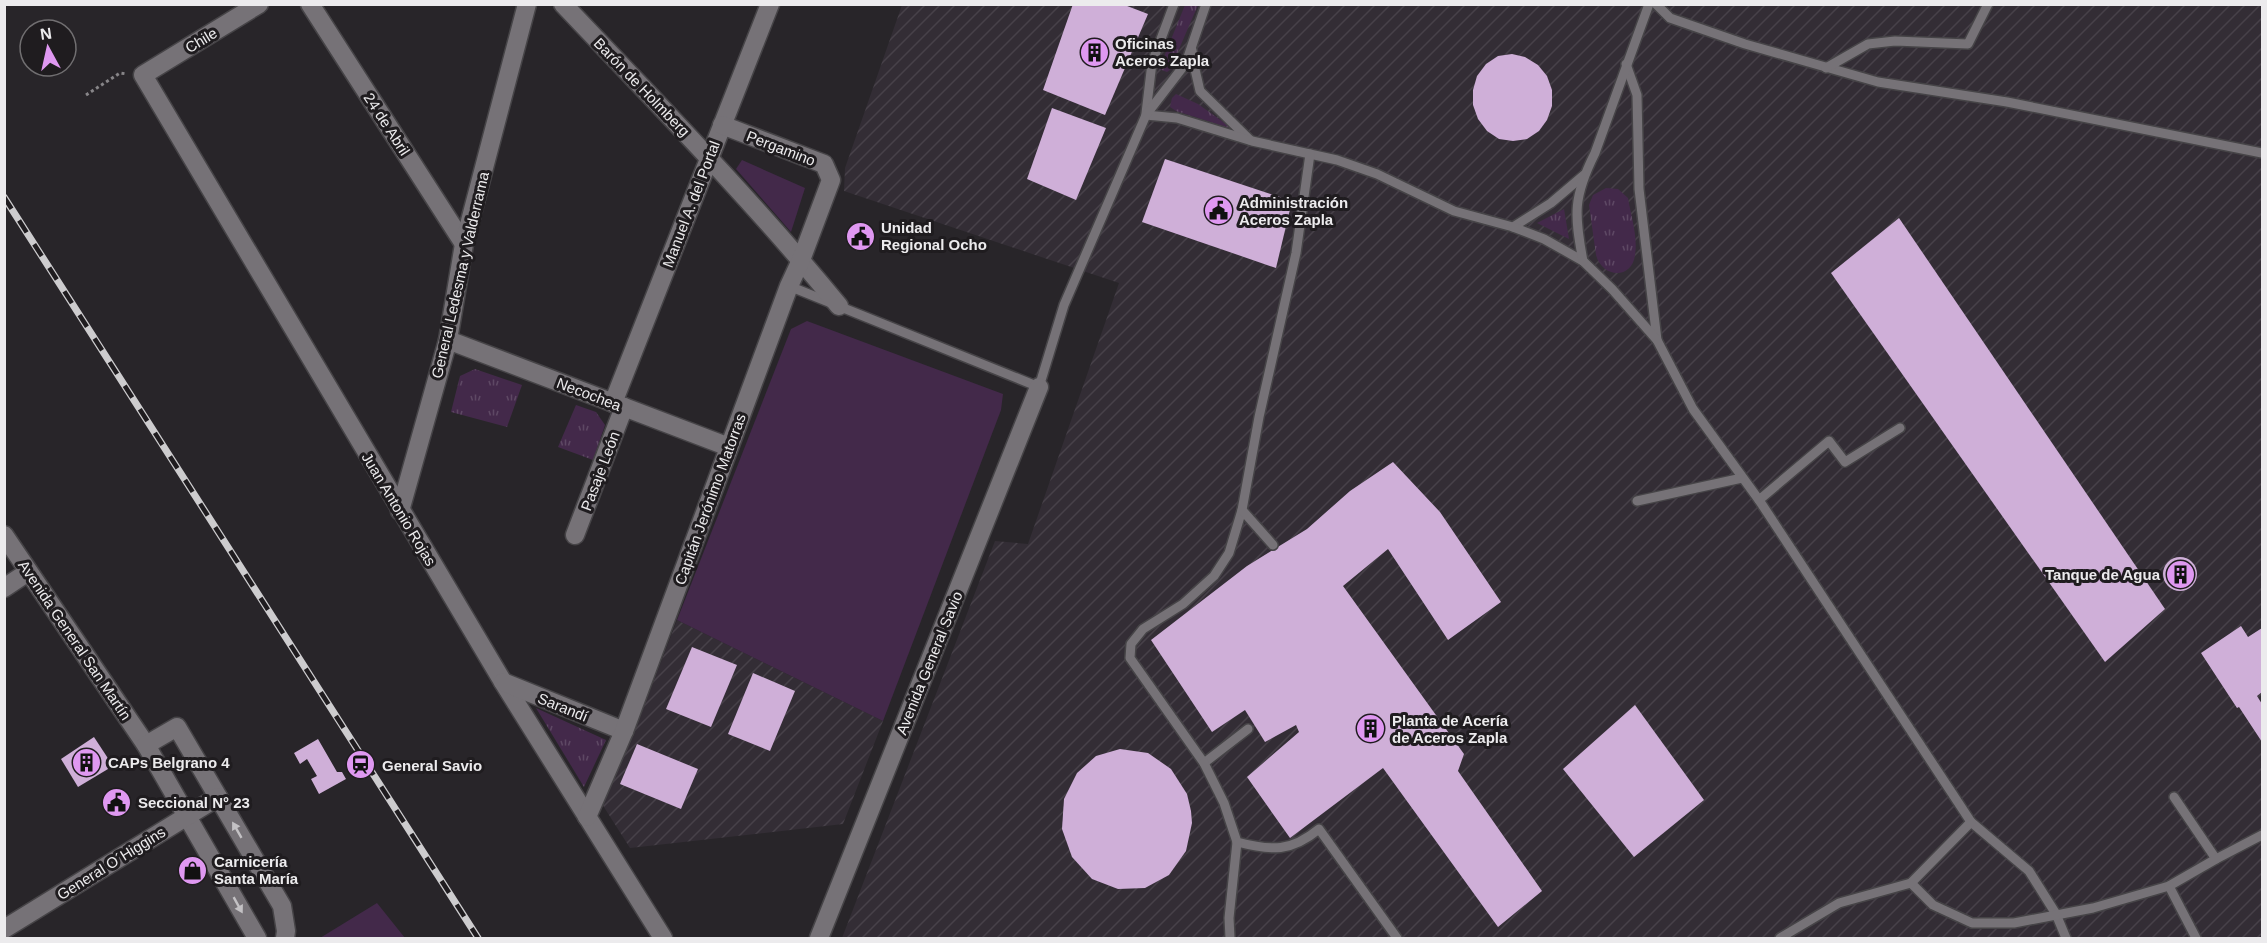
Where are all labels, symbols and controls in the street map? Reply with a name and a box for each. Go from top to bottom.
north arrow [18,18,78,78]
text: N [39,24,53,43]
street label: Chile [182,24,220,56]
street label: Barón de Holmberg [591,34,693,140]
place label: Oficinas Aceros Zapla [1115,35,1210,69]
building icon: Oficinas Aceros Zapla [1078,36,1110,68]
street label: 24 de Abril [361,90,413,158]
street label: Pergamino [744,127,818,169]
street label: Manuel A. del Portal [659,138,723,270]
street label: General Ledesma y Valderrama [428,169,492,380]
place label: Administración Aceros Zapla [1239,194,1348,228]
public building icon: Administración Aceros Zapla [1202,195,1234,227]
place label: Unidad Regional Ocho [881,219,987,253]
public building icon: Unidad Regional Ocho [844,220,876,252]
street label: Necochea [554,374,624,414]
street label: Capitán Jerónimo Matorras [671,411,749,587]
street label: Pasaje León [577,429,623,513]
street label: Juan Antonio Rojas [358,449,440,569]
street label: Avenida General San Martín [15,557,135,723]
building icon: Tanque de Agua [2165,558,2197,590]
place label: Tanque de Agua [2045,566,2161,583]
street label: Avenida General Savio [892,589,966,737]
street label: Sarandí [535,689,591,725]
place label: Planta de Acería de Aceros Zapla [1392,712,1509,746]
building icon: Planta de Acería de Aceros Zapla [1355,713,1387,745]
building icon: CAPs Belgrano 4 [71,746,103,778]
station icon: General Savio [345,749,377,781]
place label: CAPs Belgrano 4 [108,754,230,771]
place label: General Savio [382,757,482,774]
public building icon: Seccional N° 23 [101,786,133,818]
place label: Seccional N° 23 [138,794,250,811]
one-way arrow [232,821,242,838]
street label: General O´Higgins [54,823,168,903]
place label: Carnicería Santa María [214,853,299,887]
shop icon: Carnicería Santa María [177,854,209,886]
one-way arrow [233,897,243,914]

